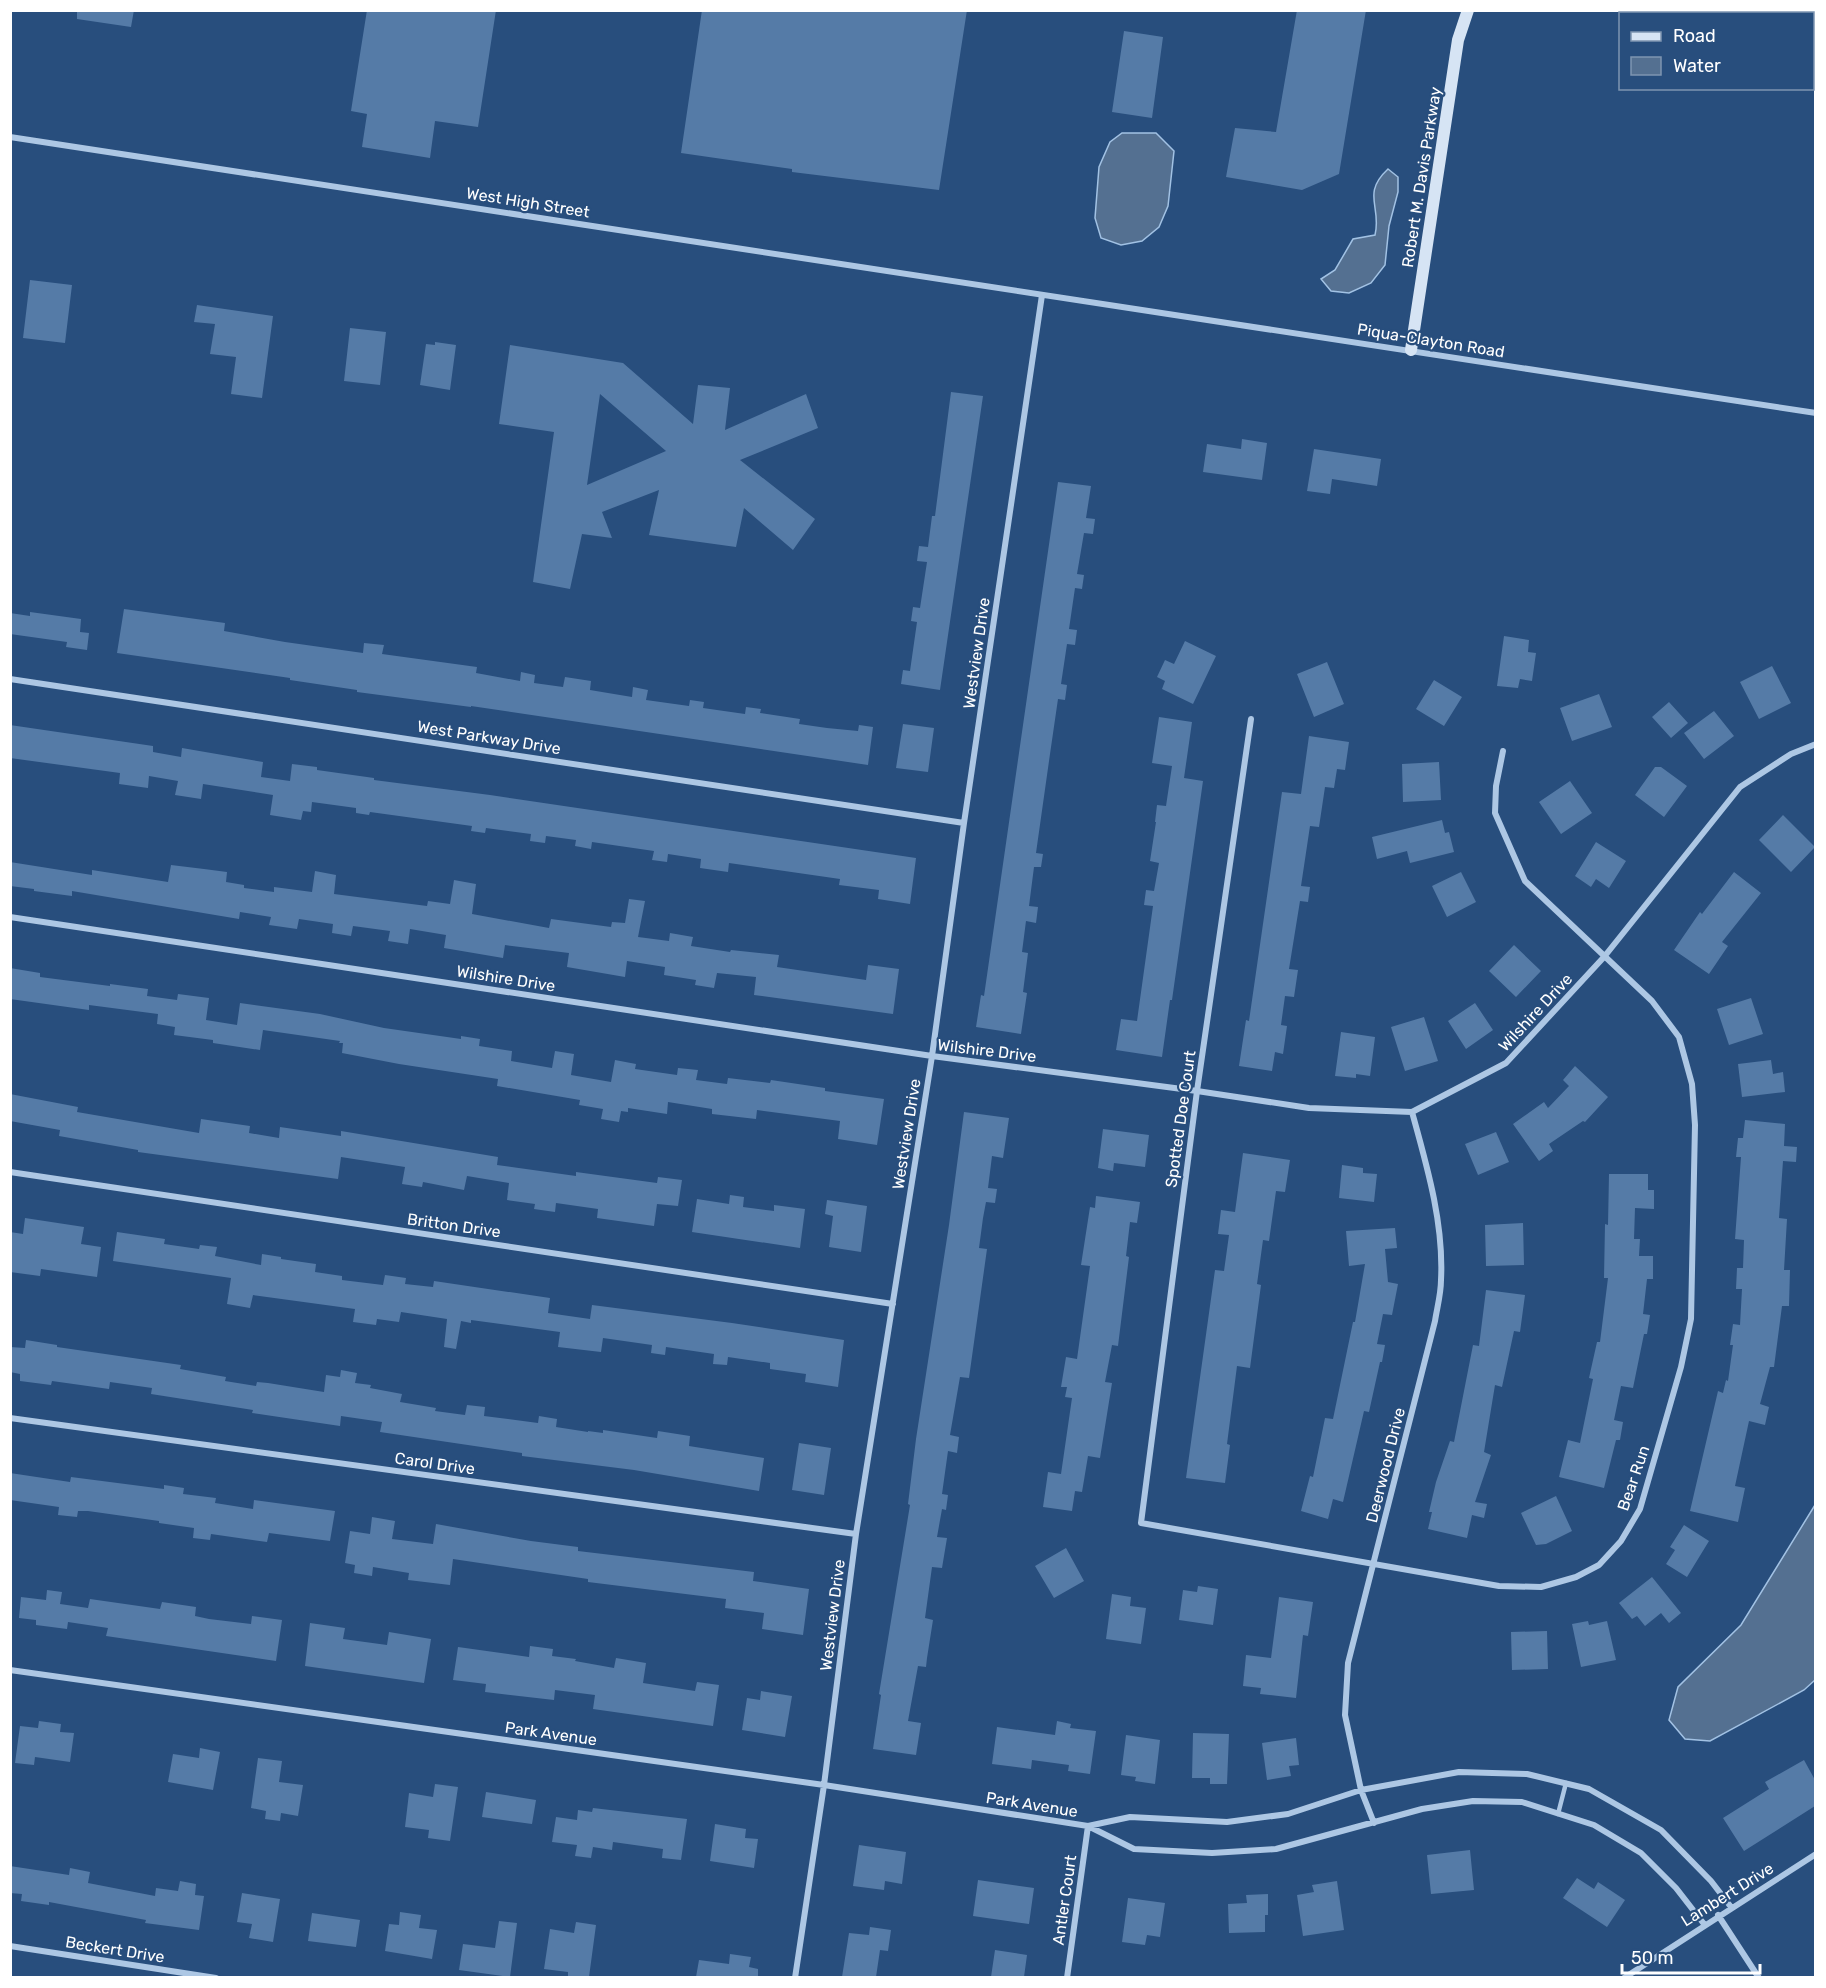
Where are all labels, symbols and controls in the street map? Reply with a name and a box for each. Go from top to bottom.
legend [1619,12,1814,90]
text: Road [1673,25,1716,47]
text: Water [1673,55,1721,77]
street label: Robert M. Davis Parkway [1398,85,1445,269]
street label: West High Street [465,183,591,222]
street label: Piqua-Clayton Road [1356,319,1506,362]
street label: Westview Drive [959,596,994,710]
street label: West Parkway Drive [416,717,562,758]
street label: Wilshire Drive [455,961,557,996]
street label: Wilshire Drive [1494,969,1576,1055]
street label: Wilshire Drive [936,1035,1038,1066]
street label: Spotted Doe Court [1161,1049,1200,1189]
street label: Westview Drive [888,1077,925,1191]
street label: Britton Drive [406,1210,502,1241]
street label: Deerwood Drive [1362,1406,1409,1525]
street label: Bear Run [1613,1443,1654,1513]
street label: Carol Drive [394,1448,476,1479]
street label: Westview Drive [816,1558,849,1672]
street label: Park Avenue [504,1718,598,1749]
street label: Park Avenue [985,1788,1079,1821]
street label: Antler Court [1049,1854,1080,1946]
street label: Lambert Drive [1678,1858,1777,1930]
street label: Beckert Drive [64,1932,166,1967]
scale bar [1622,1937,1760,1975]
text: 50 m [1631,1947,1674,1969]

